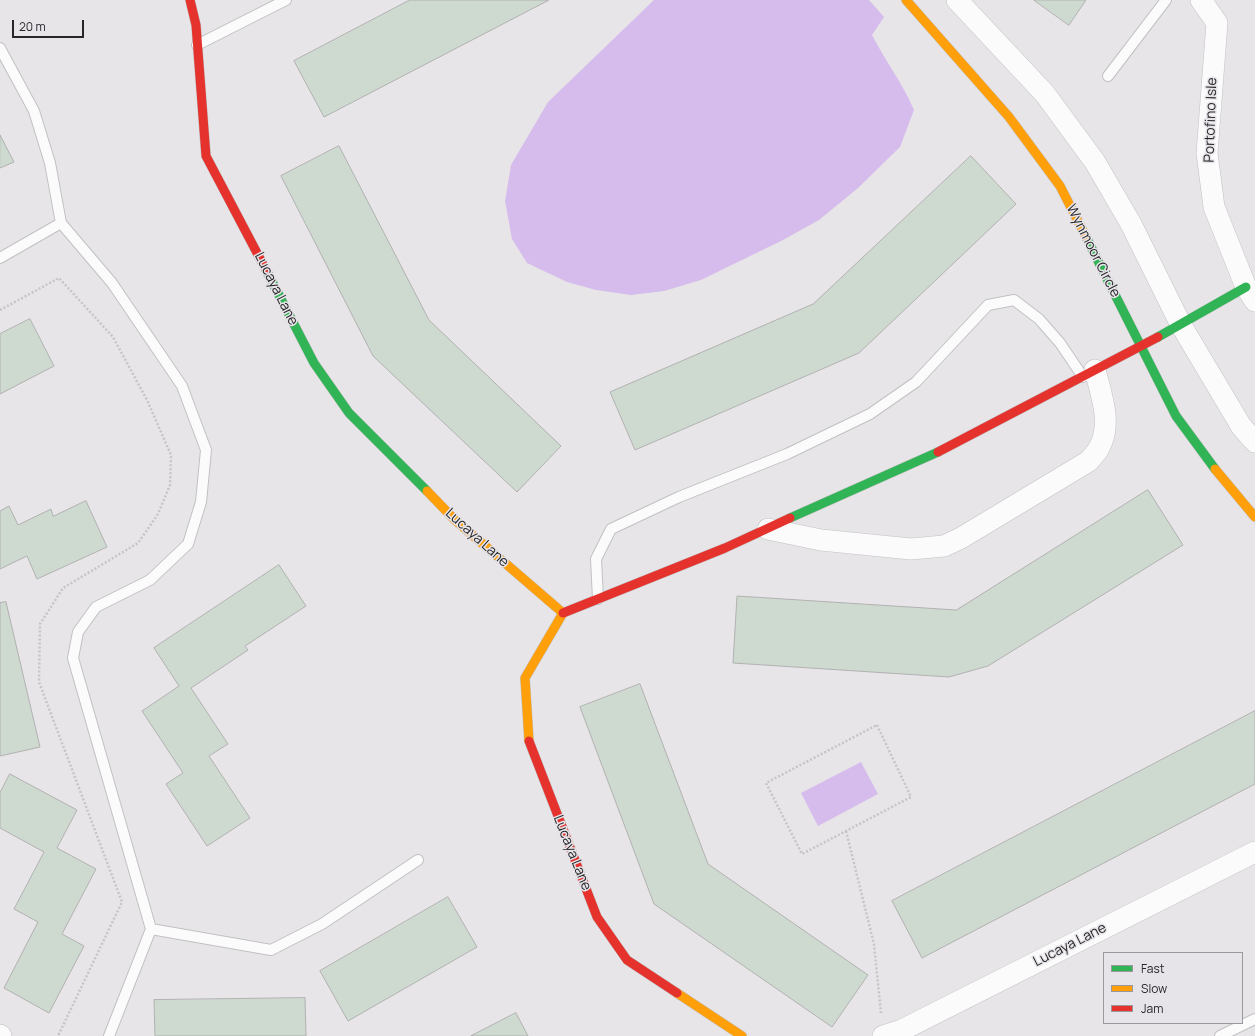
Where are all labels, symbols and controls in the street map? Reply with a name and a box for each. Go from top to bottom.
scale bar [14,12,86,38]
text: 20 m [19,18,46,35]
street label: Portofino Isle [1201,77,1221,163]
street label: Wynmoor Circle [1062,202,1124,300]
street label: Lucaya Lane [250,250,302,328]
street label: Lucaya Lane [442,505,512,571]
street label: Lucaya Lane [549,813,595,893]
street label: Lucaya Lane [1031,919,1109,971]
legend [1103,952,1243,1024]
text: Fast [1141,960,1165,977]
text: Slow [1141,980,1167,997]
text: Jam [1141,1000,1163,1017]

